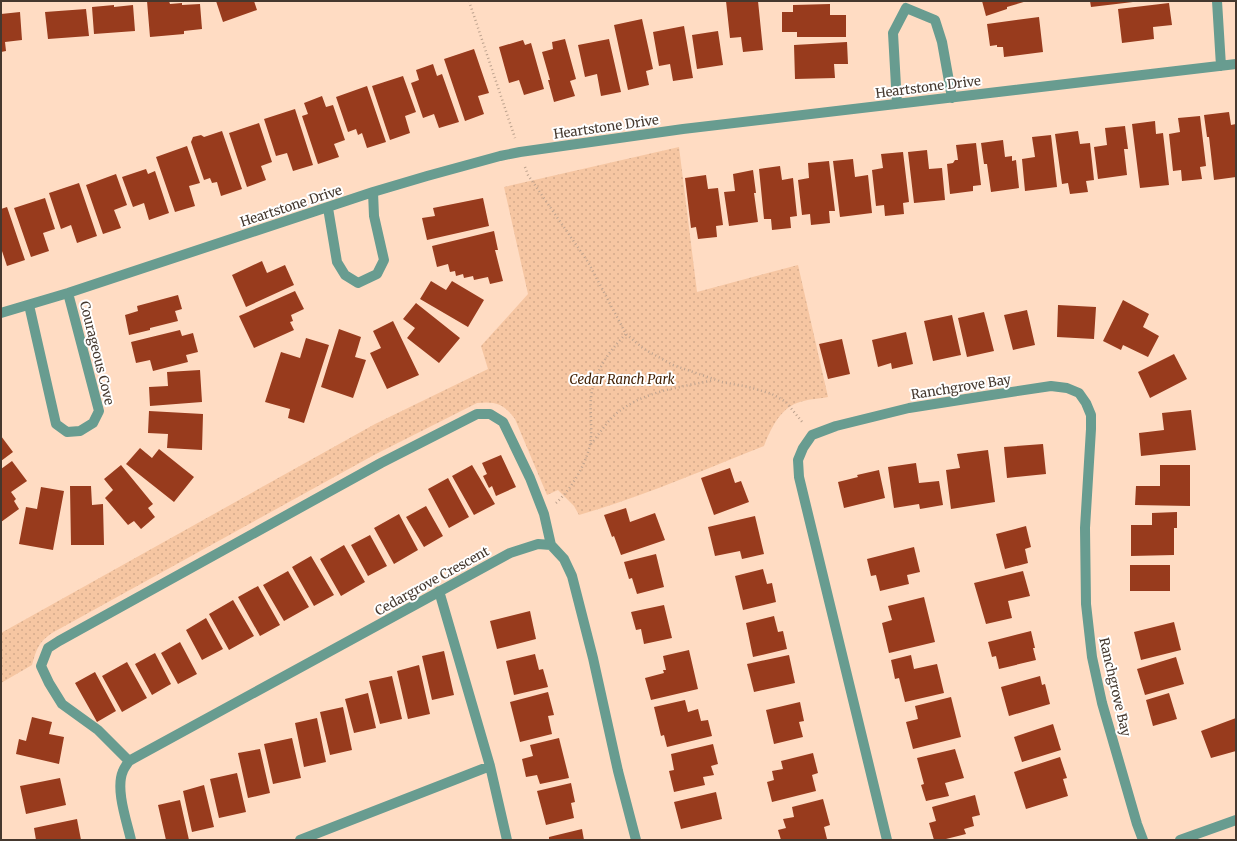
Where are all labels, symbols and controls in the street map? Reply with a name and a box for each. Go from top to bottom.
street label: Heartstone Drive [874,72,982,102]
street label: Heartstone Drive [552,111,660,143]
street label: Heartstone Drive [238,181,344,230]
street label: Courageous Cove [76,299,118,407]
park label: Cedar Ranch Park [569,371,675,388]
street label: Ranchgrove Bay [910,371,1013,403]
street label: Cedargrove Crescent [372,543,492,619]
street label: Ranchgrove Bay [1095,636,1135,739]

